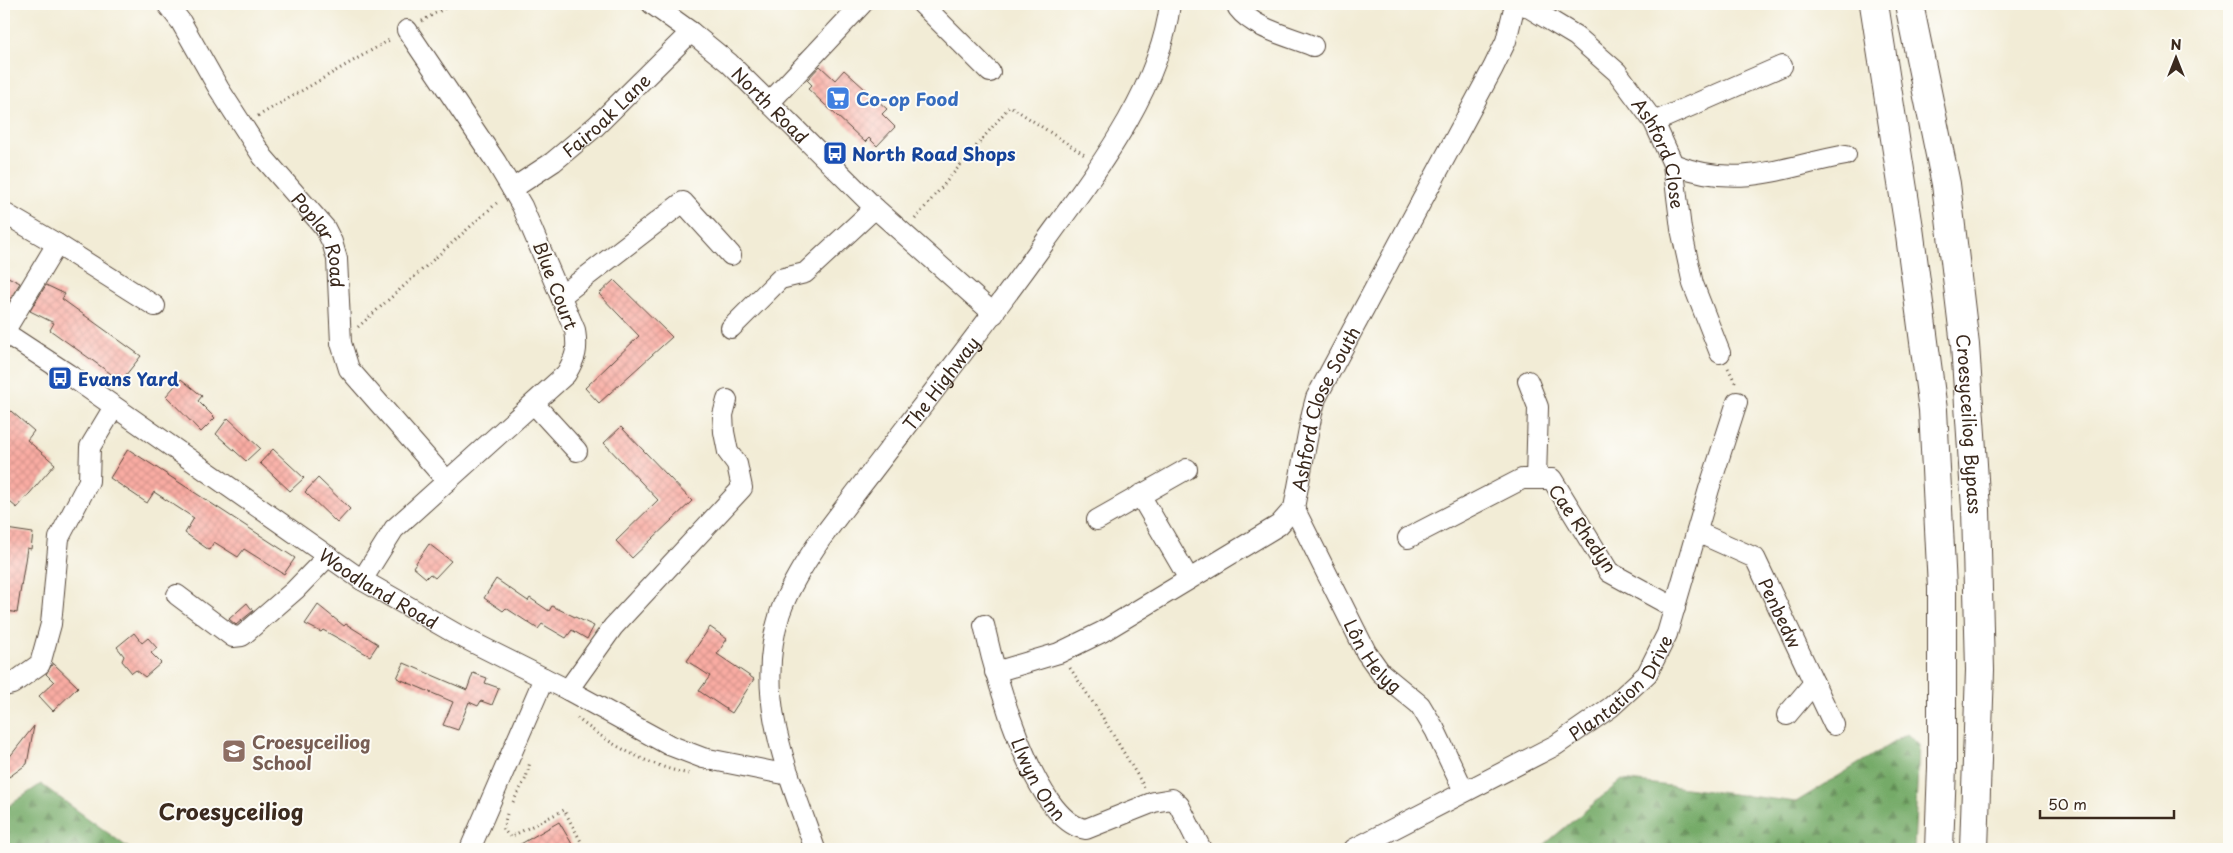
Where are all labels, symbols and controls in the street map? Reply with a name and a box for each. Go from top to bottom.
north arrow [2150,32,2200,82]
text: N [2170,34,2182,55]
street label: North Road [726,60,815,149]
street label: Fairoak Lane [556,66,656,163]
supermarket icon: Co-op Food [825,85,851,111]
place label: Co-op Food [856,85,959,112]
street label: Ashford Close [1626,91,1692,210]
bus stop icon: North Road Shops [822,140,848,166]
place label: North Road Shops [852,140,1016,167]
street label: Poplar Road [286,186,352,288]
street label: Blue Court [527,237,585,333]
street label: Ashford Close South [1284,321,1366,493]
street label: The Highway [895,330,985,436]
street label: Croesyceiliog Bypass [1950,332,1990,514]
bus stop icon: Evans Yard [47,365,73,391]
place label: Evans Yard [78,365,179,392]
street label: Cae Rhedyn [1542,478,1624,578]
street label: Woodland Road [314,541,444,635]
street label: Penbedw [1753,573,1809,652]
street label: Lôn Helyg [1338,614,1408,699]
street label: Plantation Drive [1563,630,1678,746]
place label: Croesyceiliog School [252,728,371,776]
street label: Llwyn Onn [1005,733,1073,826]
school or university icon: Croesyceiliog School [221,738,247,764]
scale bar [2040,788,2174,820]
text: 50 m [2048,792,2087,815]
district label: Croesyceiliog [159,794,303,827]

